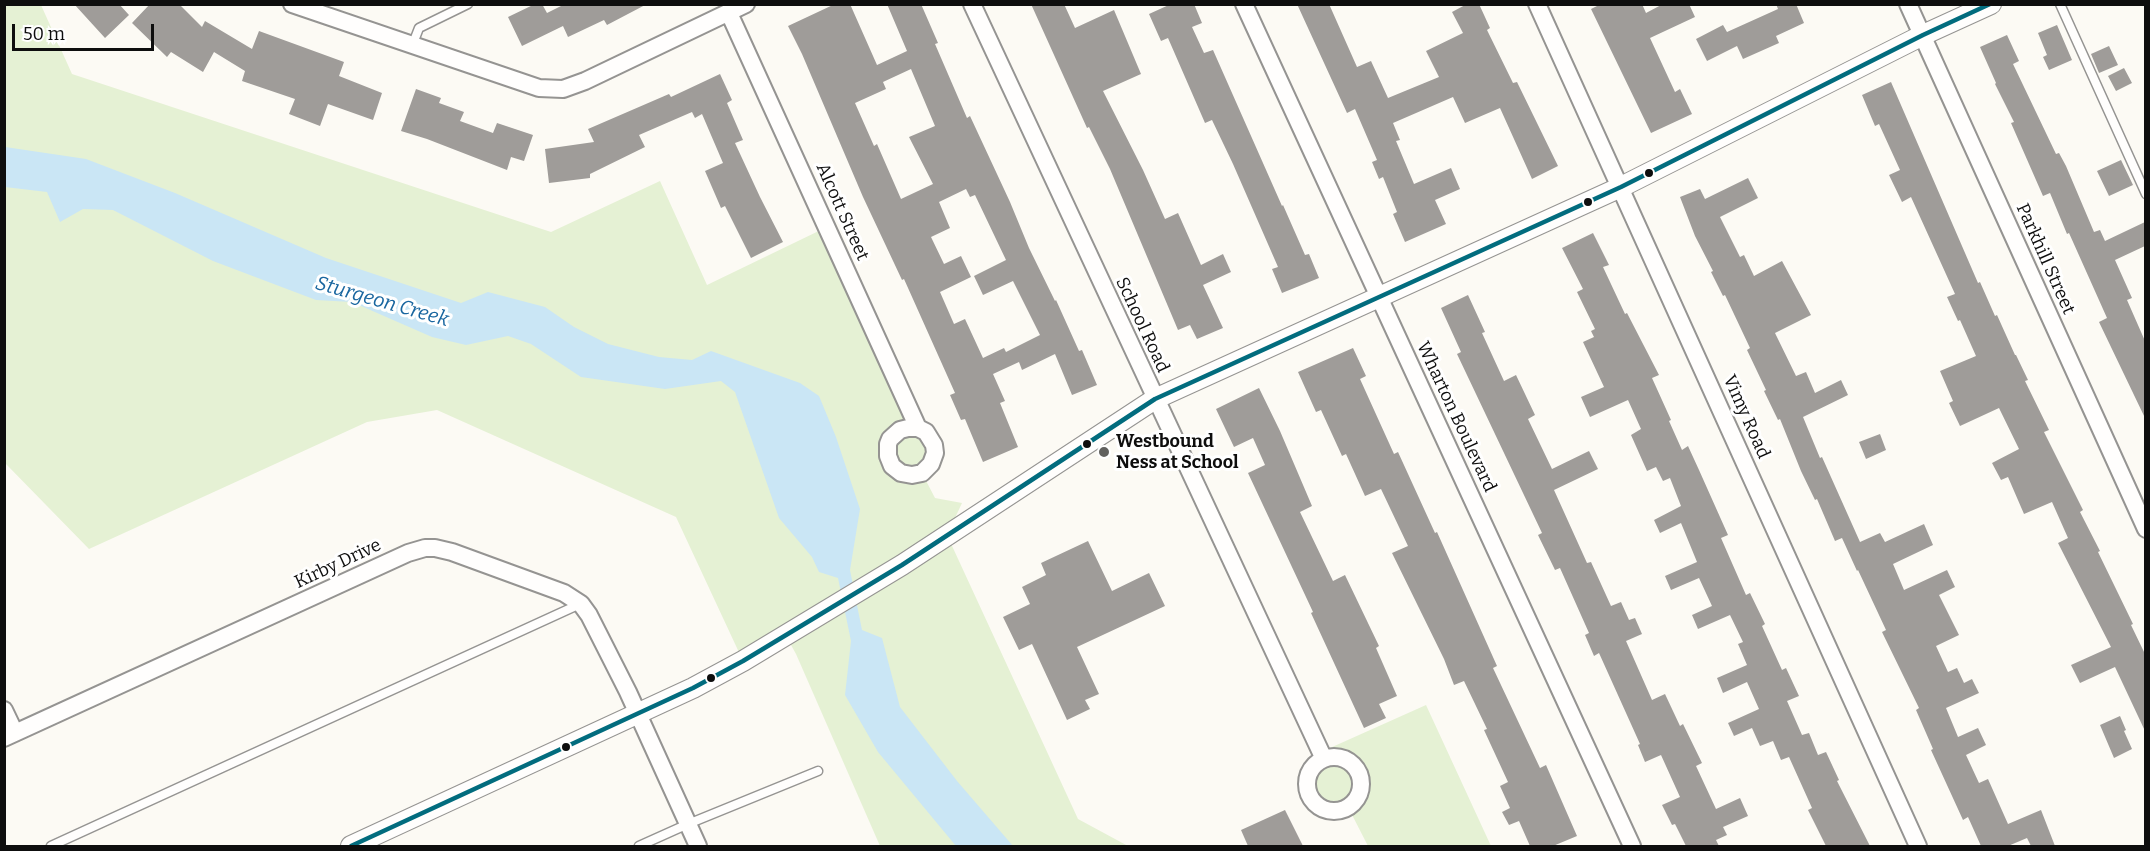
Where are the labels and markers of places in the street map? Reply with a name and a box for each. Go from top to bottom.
unlabelled marker [1643,167,1655,179]
unlabelled marker [1582,196,1594,208]
place label: Westbound Ness at School [1116,431,1239,474]
unlabelled marker [1081,438,1093,450]
marker: Westbound Ness at School [1097,445,1111,459]
unlabelled marker [705,672,717,684]
unlabelled marker [560,741,572,753]

